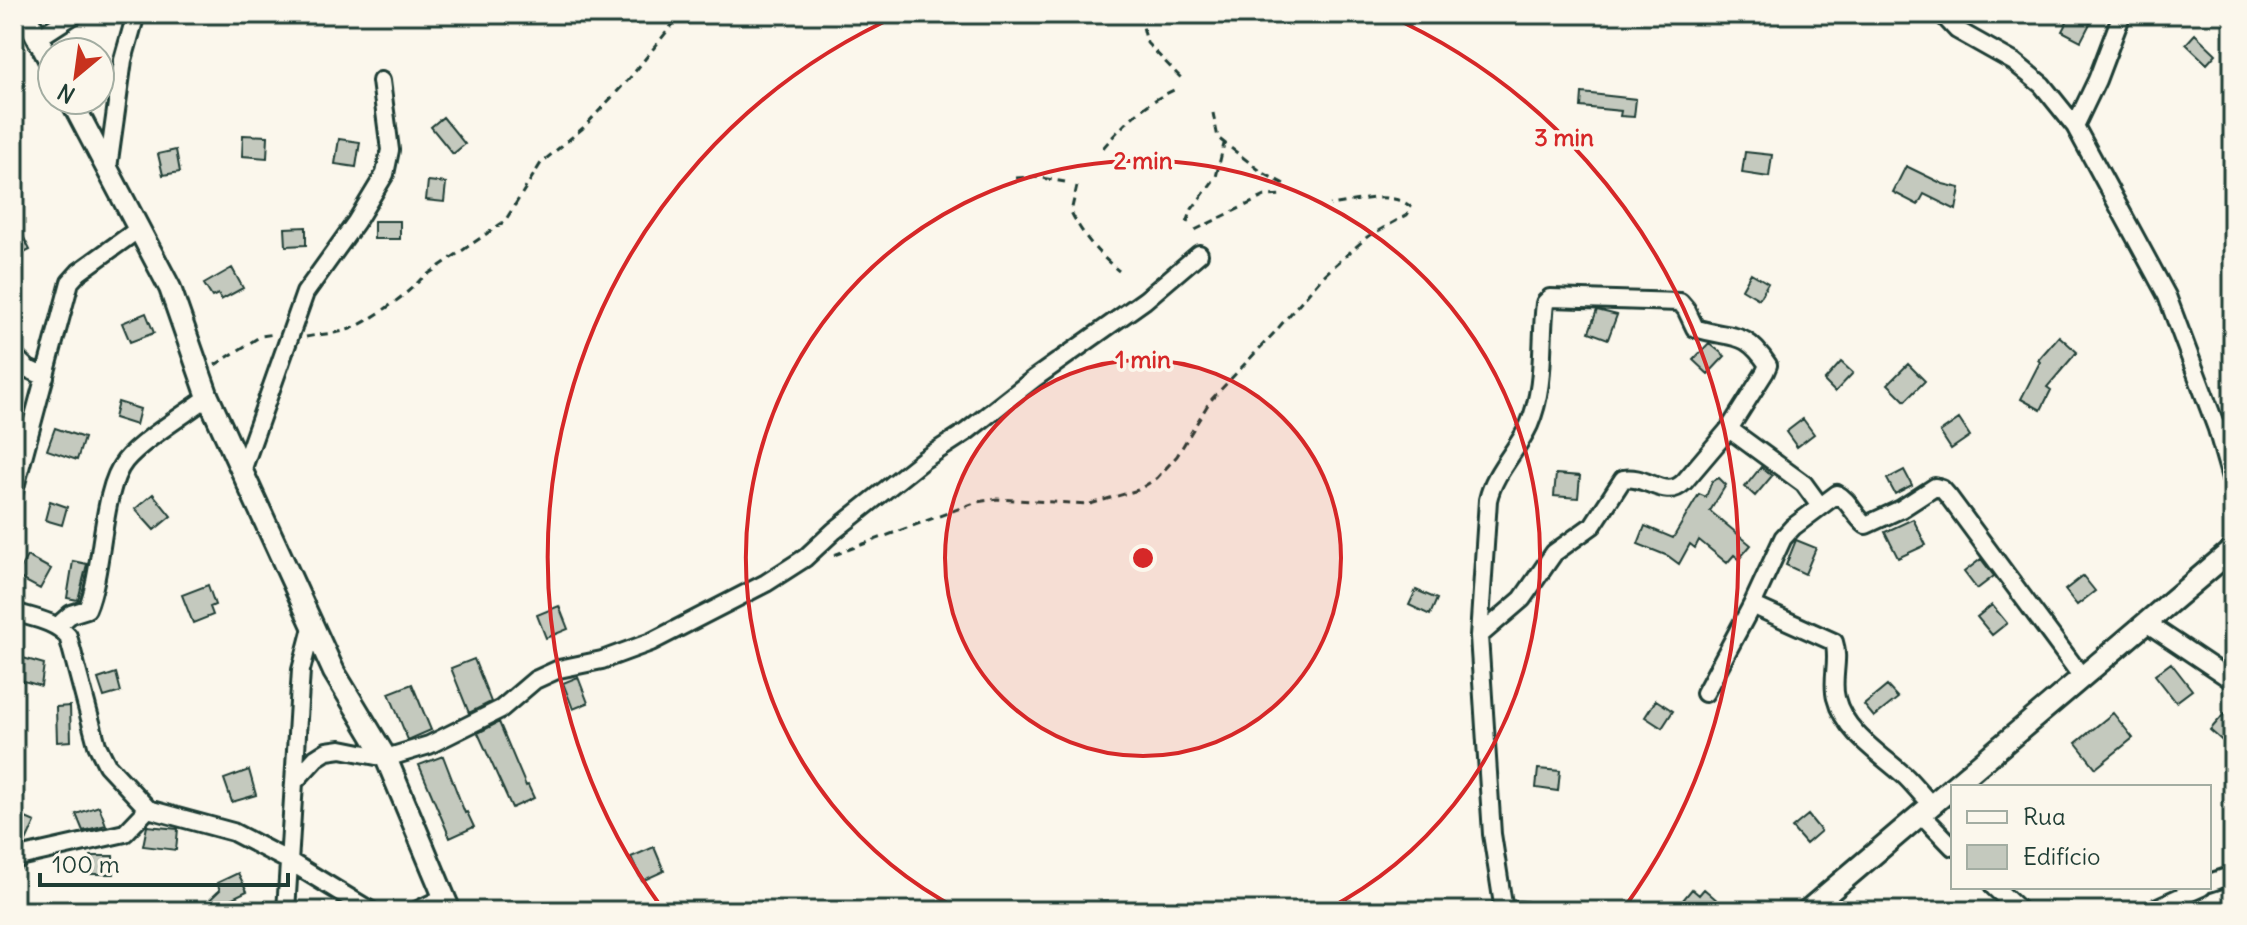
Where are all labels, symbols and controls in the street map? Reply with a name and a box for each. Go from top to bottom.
north arrow [36,36,116,116]
text: N [53,78,80,109]
text: 3 min [1534,122,1594,152]
text: 2 min [1113,145,1173,175]
text: 1 min [1115,344,1171,374]
centre of rings [1129,544,1157,572]
legend [1951,785,2211,889]
text: Rua [2023,801,2066,831]
scale bar [40,837,288,887]
text: Edifício [2023,841,2101,871]
text: 100 m [52,849,120,879]

